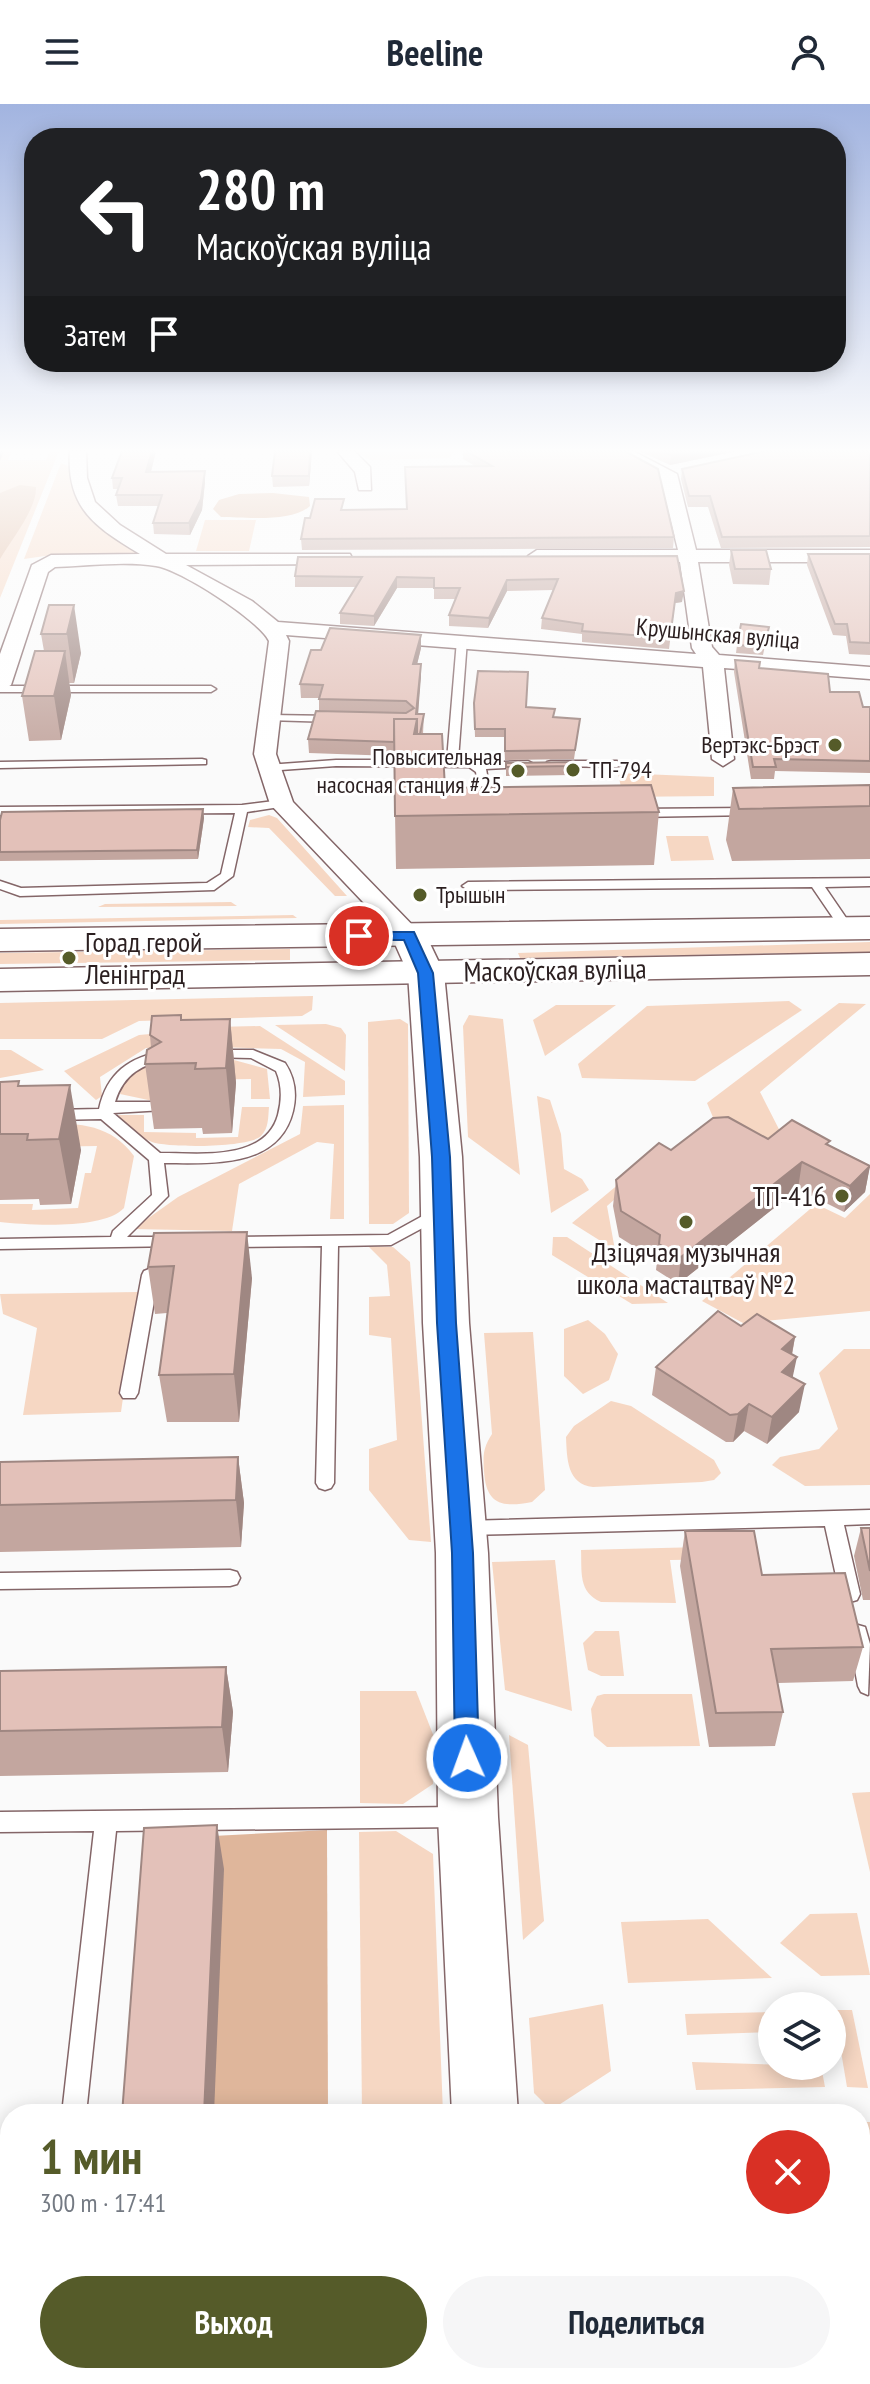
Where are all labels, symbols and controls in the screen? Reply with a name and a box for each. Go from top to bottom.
text: Beeline [387,29,483,76]
icon: menu [40,30,84,74]
icon: person [786,30,830,74]
text: 280 m [196,153,325,225]
icon: left [64,160,168,264]
text: Маскоўская вуліца [196,223,431,270]
icon: arrive [142,312,186,356]
text: Затем [64,315,126,354]
street label: Крушынская вуліца [635,611,801,656]
place label: Вертэкс-Брэст [701,729,819,760]
marker: Вертэкс-Брэст [826,736,844,754]
place label: Повысительная насосная станция #25 [317,741,502,800]
place label: ТП-794 [589,754,652,785]
marker: ТП-794 [564,761,582,779]
marker: Повысительная насосная станция #25 [509,762,527,780]
place label: Трышын [436,879,506,910]
marker: Трышын [411,886,429,904]
pin [325,902,393,970]
icon: arrive [337,914,381,958]
place label: Горад герой Ленінград [84,923,202,992]
marker: Горад герой Ленінград [60,949,78,967]
street label: Маскоўская вуліца [463,949,647,990]
place label: ТП-416 [753,1177,826,1214]
marker: ТП-416 [833,1187,851,1205]
marker: Дзіцячая музычная школа мастацтваў №2 [677,1213,695,1231]
place label: Дзіцячая музычная школа мастацтваў №2 [577,1233,795,1302]
position arrow [425,1716,509,1800]
map controls [758,1992,846,2080]
button: layers [758,1992,846,2080]
text: 1 мин [40,2125,142,2187]
button: close [746,2130,830,2214]
text: 300 m · 17:41 [40,2186,166,2219]
button: Выход [40,2276,427,2368]
button: Поделиться [443,2276,830,2368]

